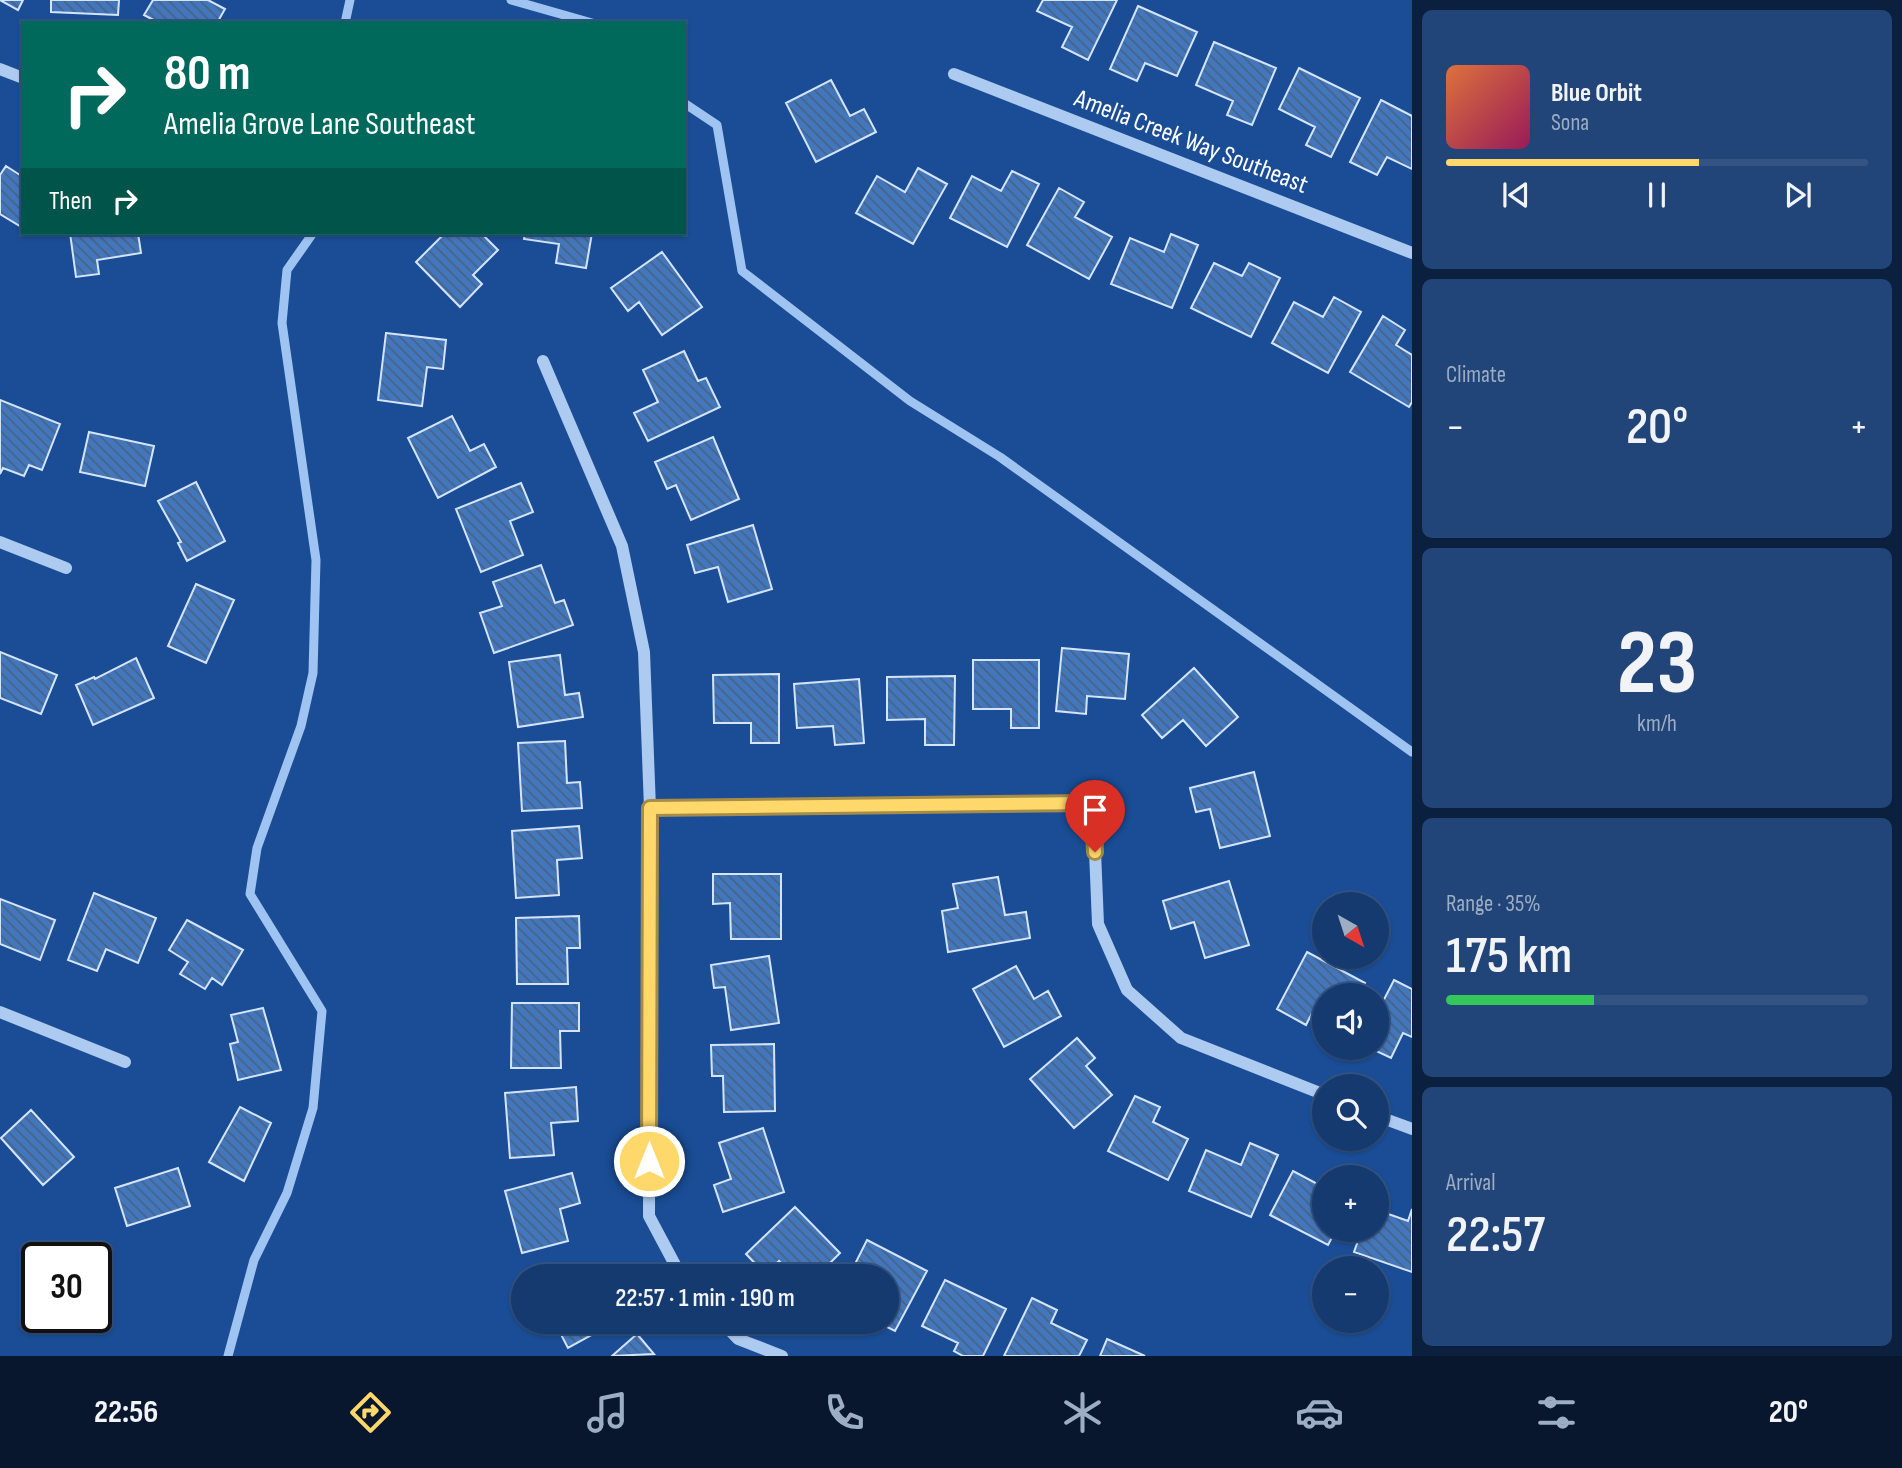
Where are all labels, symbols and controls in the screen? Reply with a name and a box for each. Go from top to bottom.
text: 80 m [164,45,251,104]
icon: right [49,49,140,140]
text: Blue Orbit [1551,78,1642,109]
street label: Amelia Creek Way Southeast [1069,83,1312,201]
text: Amelia Grove Lane Southeast [164,105,476,144]
text: Sona [1551,109,1589,137]
icon: previous [1497,176,1535,214]
icon: pause [1638,176,1676,214]
icon: next [1779,176,1817,214]
icon: right [106,182,144,220]
text: Then [49,186,92,217]
text: Climate [1446,361,1506,389]
text: 20° [1626,396,1688,459]
text: − [1446,405,1465,450]
text: + [1849,405,1868,450]
text: 23 [1617,610,1697,719]
text: km/h [1637,710,1677,738]
pin [1065,780,1125,852]
icon: arrive [1076,791,1114,829]
text: Range · 35% [1446,890,1541,918]
north arrow [1312,892,1390,970]
map controls [1312,892,1389,1333]
text: 175 km [1446,925,1572,988]
button: sound [1312,983,1389,1060]
button: search [1312,1074,1389,1151]
position arrow [612,1124,686,1198]
button: + [1312,1165,1389,1242]
text: Arrival [1446,1169,1495,1197]
text: 22:57 [1446,1204,1545,1267]
speed limit sign: 30 [21,1242,112,1333]
button: − [1312,1256,1389,1333]
text: 22:57 · 1 min · 190 m [615,1283,795,1314]
icon: directions [346,1388,395,1437]
icon: music [583,1388,632,1437]
icon: phone [820,1388,869,1437]
icon: climate [1058,1388,1107,1437]
icon: car [1295,1388,1344,1437]
icon: filters [1532,1388,1581,1437]
text: 22:56 [94,1393,158,1432]
text: 20° [1769,1393,1808,1432]

